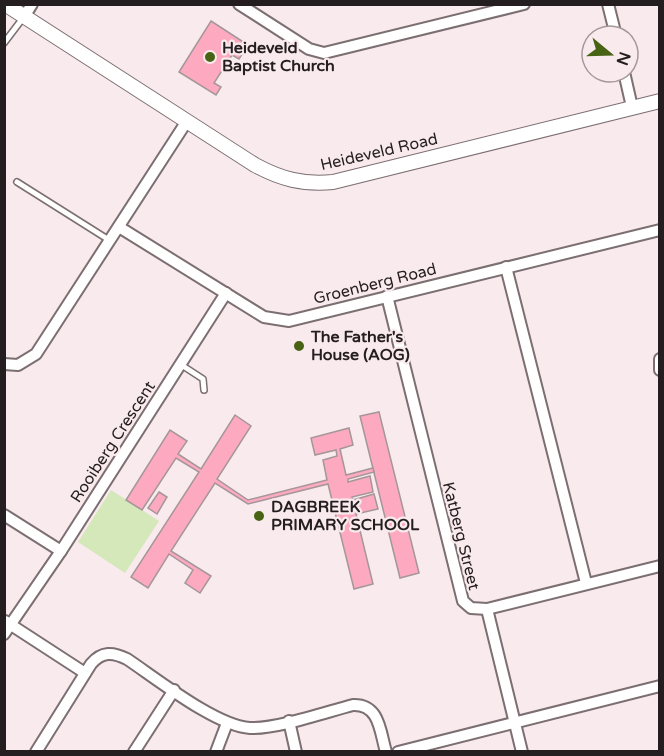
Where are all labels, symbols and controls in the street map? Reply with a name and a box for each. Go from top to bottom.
north arrow [580,24,640,84]
place label: Heideveld Baptist Church [222,38,335,76]
text: N [612,49,635,68]
marker: Heideveld Baptist Church [203,50,217,64]
street label: Heideveld Road [318,129,440,175]
street label: Groenberg Road [311,259,439,309]
place label: The Father's House (AOG) [310,327,410,365]
marker: The Father's House (AOG) [292,339,306,353]
street label: Rooiberg Crescent [66,377,160,507]
street label: Katberg Street [438,480,484,592]
place label: DAGBREEK PRIMARY SCHOOL [271,497,420,535]
marker: DAGBREEK PRIMARY SCHOOL [252,509,266,523]

